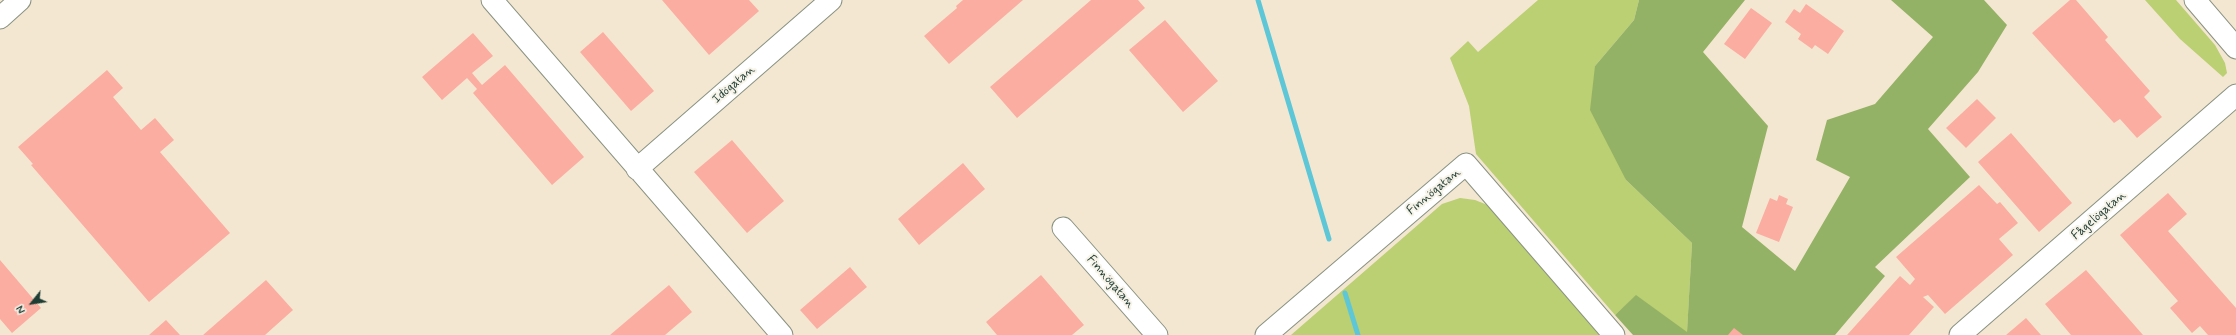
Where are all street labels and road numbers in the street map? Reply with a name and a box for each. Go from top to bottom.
street label: Idögatan [710,62,758,108]
street label: Finnögatan [1404,165,1464,219]
street label: Fågelögatan [2069,188,2129,244]
street label: Finnögatan [1083,252,1137,312]

